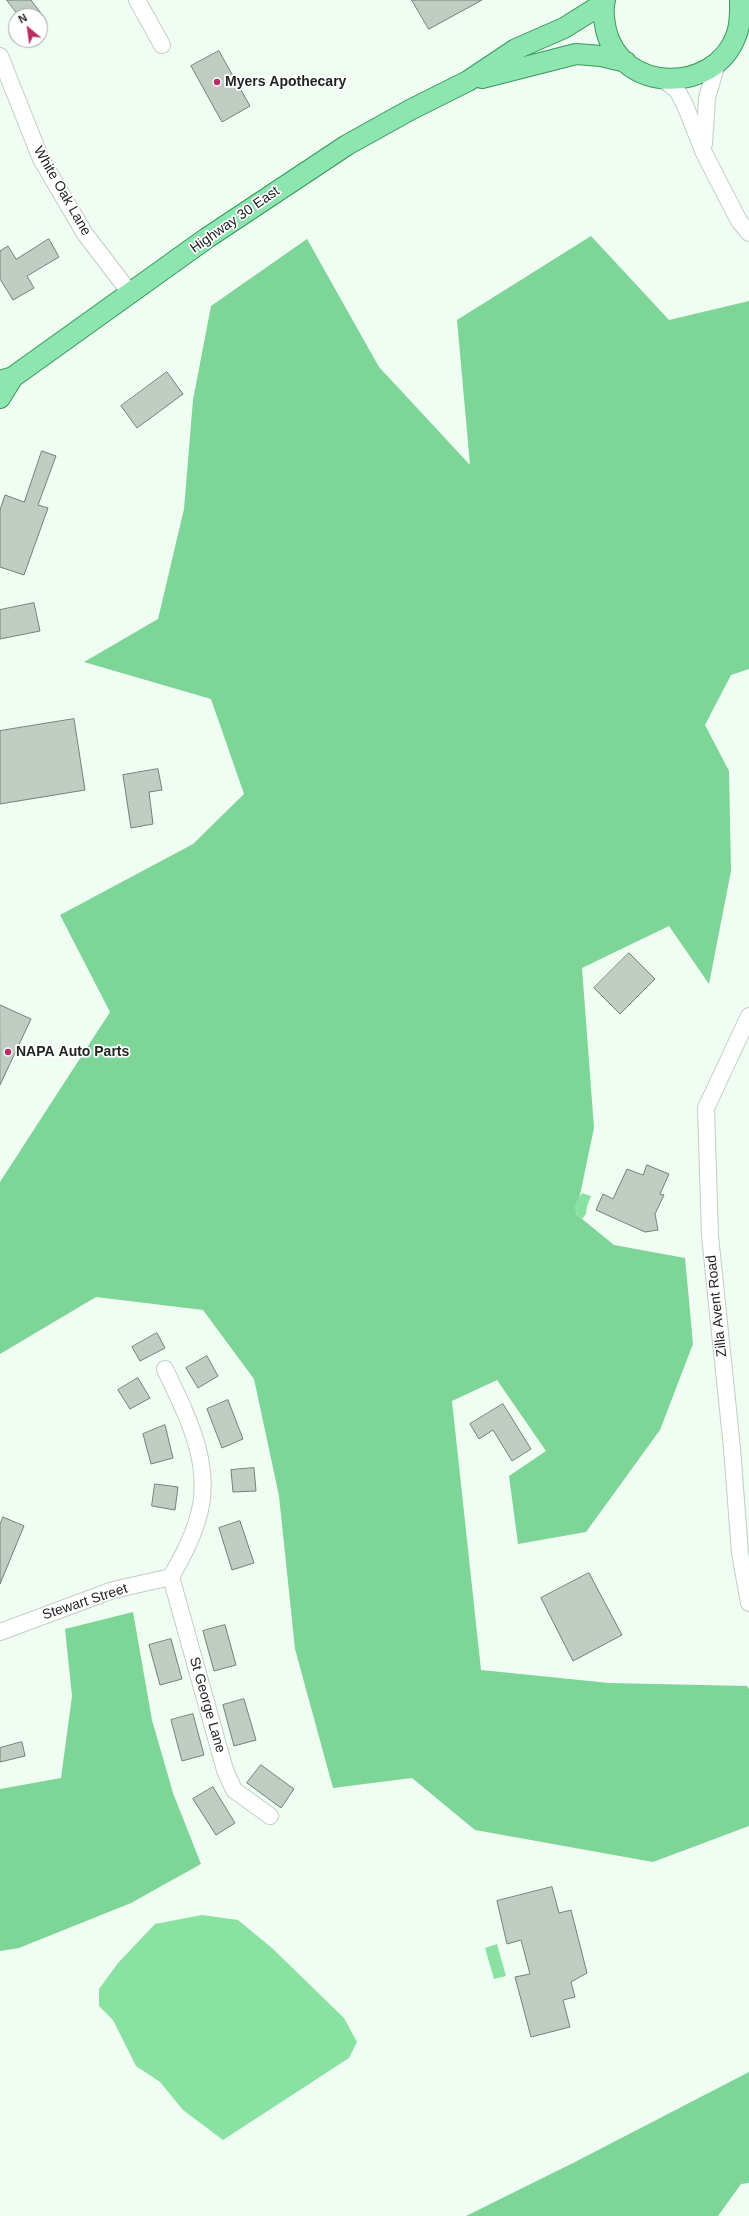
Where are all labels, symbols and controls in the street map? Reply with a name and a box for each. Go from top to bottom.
north arrow [8,8,48,48]
text: N [16,11,29,26]
place label: Myers Apothecary [225,74,346,90]
marker: Myers Apothecary [212,77,222,87]
street label: White Oak Lane [30,143,94,239]
street label: Highway 30 East [187,183,283,257]
place label: NAPA Auto Parts [16,1044,129,1060]
marker: NAPA Auto Parts [3,1047,13,1057]
street label: Zilla Avent Road [703,1254,731,1358]
street label: Stewart Street [40,1580,130,1624]
street label: St George Lane [185,1655,229,1755]

